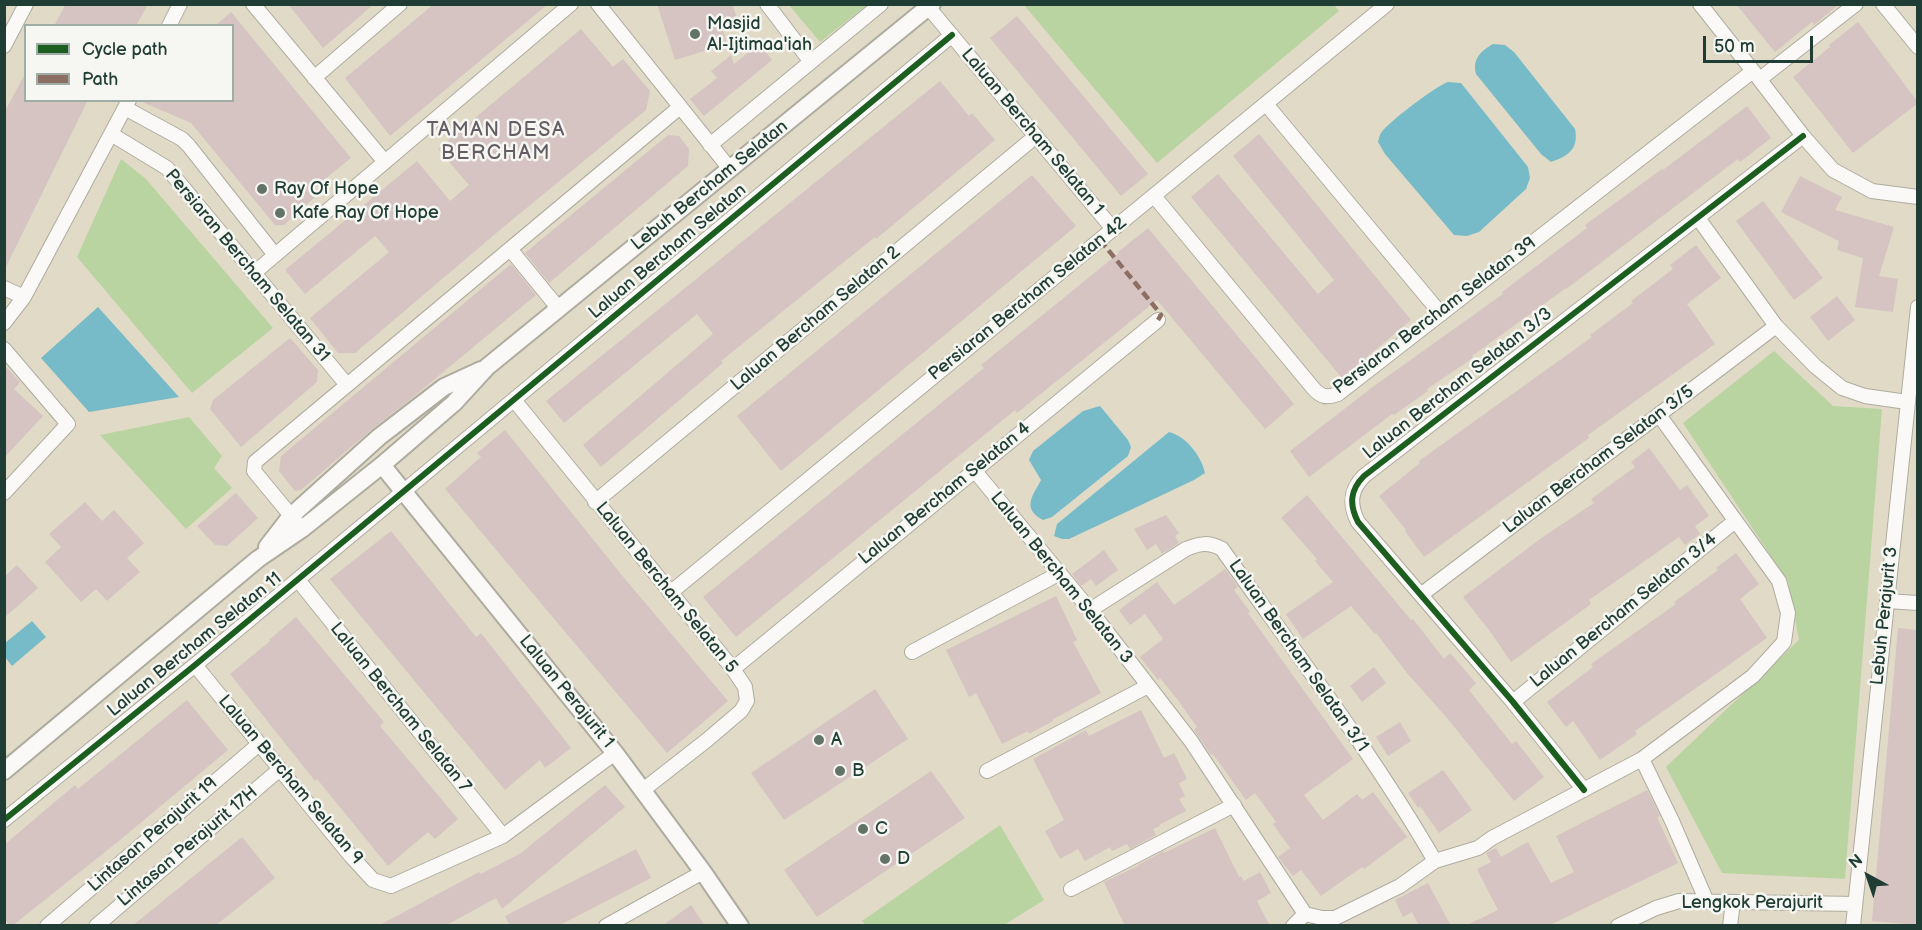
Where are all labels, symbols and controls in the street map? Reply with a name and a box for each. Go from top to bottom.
place label: Masjid Al-Ijtimaa'iah [707,13,812,56]
legend [24,24,234,102]
scale bar [1706,24,1816,62]
marker: Masjid Al-Ijtimaa'iah [688,27,702,41]
text: 50 m [1714,36,1755,57]
text: Cycle path [82,39,168,60]
street label: Laluan Bercham Selatan 1 [956,44,1108,220]
text: Path [82,69,118,90]
street label: Lebuh Bercham Selatan [627,116,793,256]
district label: TAMAN DESA BERCHAM [426,119,566,166]
street label: Persiaran Bercham Selatan 31 [160,165,334,367]
place label: Ray Of Hope [274,178,379,200]
street label: Laluan Bercham Selatan [585,180,751,324]
marker: Ray Of Hope [255,182,269,196]
place label: Kafe Ray Of Hope [292,202,439,224]
marker: Kafe Ray Of Hope [273,206,287,220]
street label: Persiaran Bercham Selatan 42 [925,212,1131,386]
street label: Persiaran Bercham Selatan 39 [1329,233,1541,399]
street label: Laluan Bercham Selatan 2 [727,242,905,396]
street label: Laluan Bercham Selatan 3/3 [1359,303,1557,465]
street label: Laluan Bercham Selatan 3/5 [1499,381,1699,539]
street label: Laluan Bercham Selatan 4 [855,418,1035,570]
street label: Laluan Bercham Selatan 3 [985,488,1137,668]
street label: Laluan Bercham Selatan 5 [590,498,742,678]
street label: Laluan Bercham Selatan 3/4 [1526,529,1722,693]
street label: Lebuh Perajurit 3 [1867,546,1903,686]
street label: Laluan Bercham Selatan 3/1 [1223,556,1373,756]
street label: Laluan Bercham Selatan 11 [104,568,286,722]
street label: Laluan Bercham Selatan 7 [325,619,475,797]
street label: Laluan Perajurit 1 [514,631,618,753]
street label: Laluan Bercham Selatan 9 [213,691,367,869]
place label: A [831,729,842,751]
marker: A [812,733,826,747]
place label: B [852,760,864,782]
marker: B [833,764,847,778]
street label: Lintasan Perajurit 19 [84,773,222,897]
street label: Lintasan Perajurit 17H [114,782,262,912]
place label: C [875,818,888,840]
marker: C [856,822,870,836]
north arrow [1838,846,1898,906]
place label: D [897,848,910,870]
text: N [1845,851,1867,873]
marker: D [878,852,892,866]
street label: Lengkok Perajurit [1681,892,1823,914]

